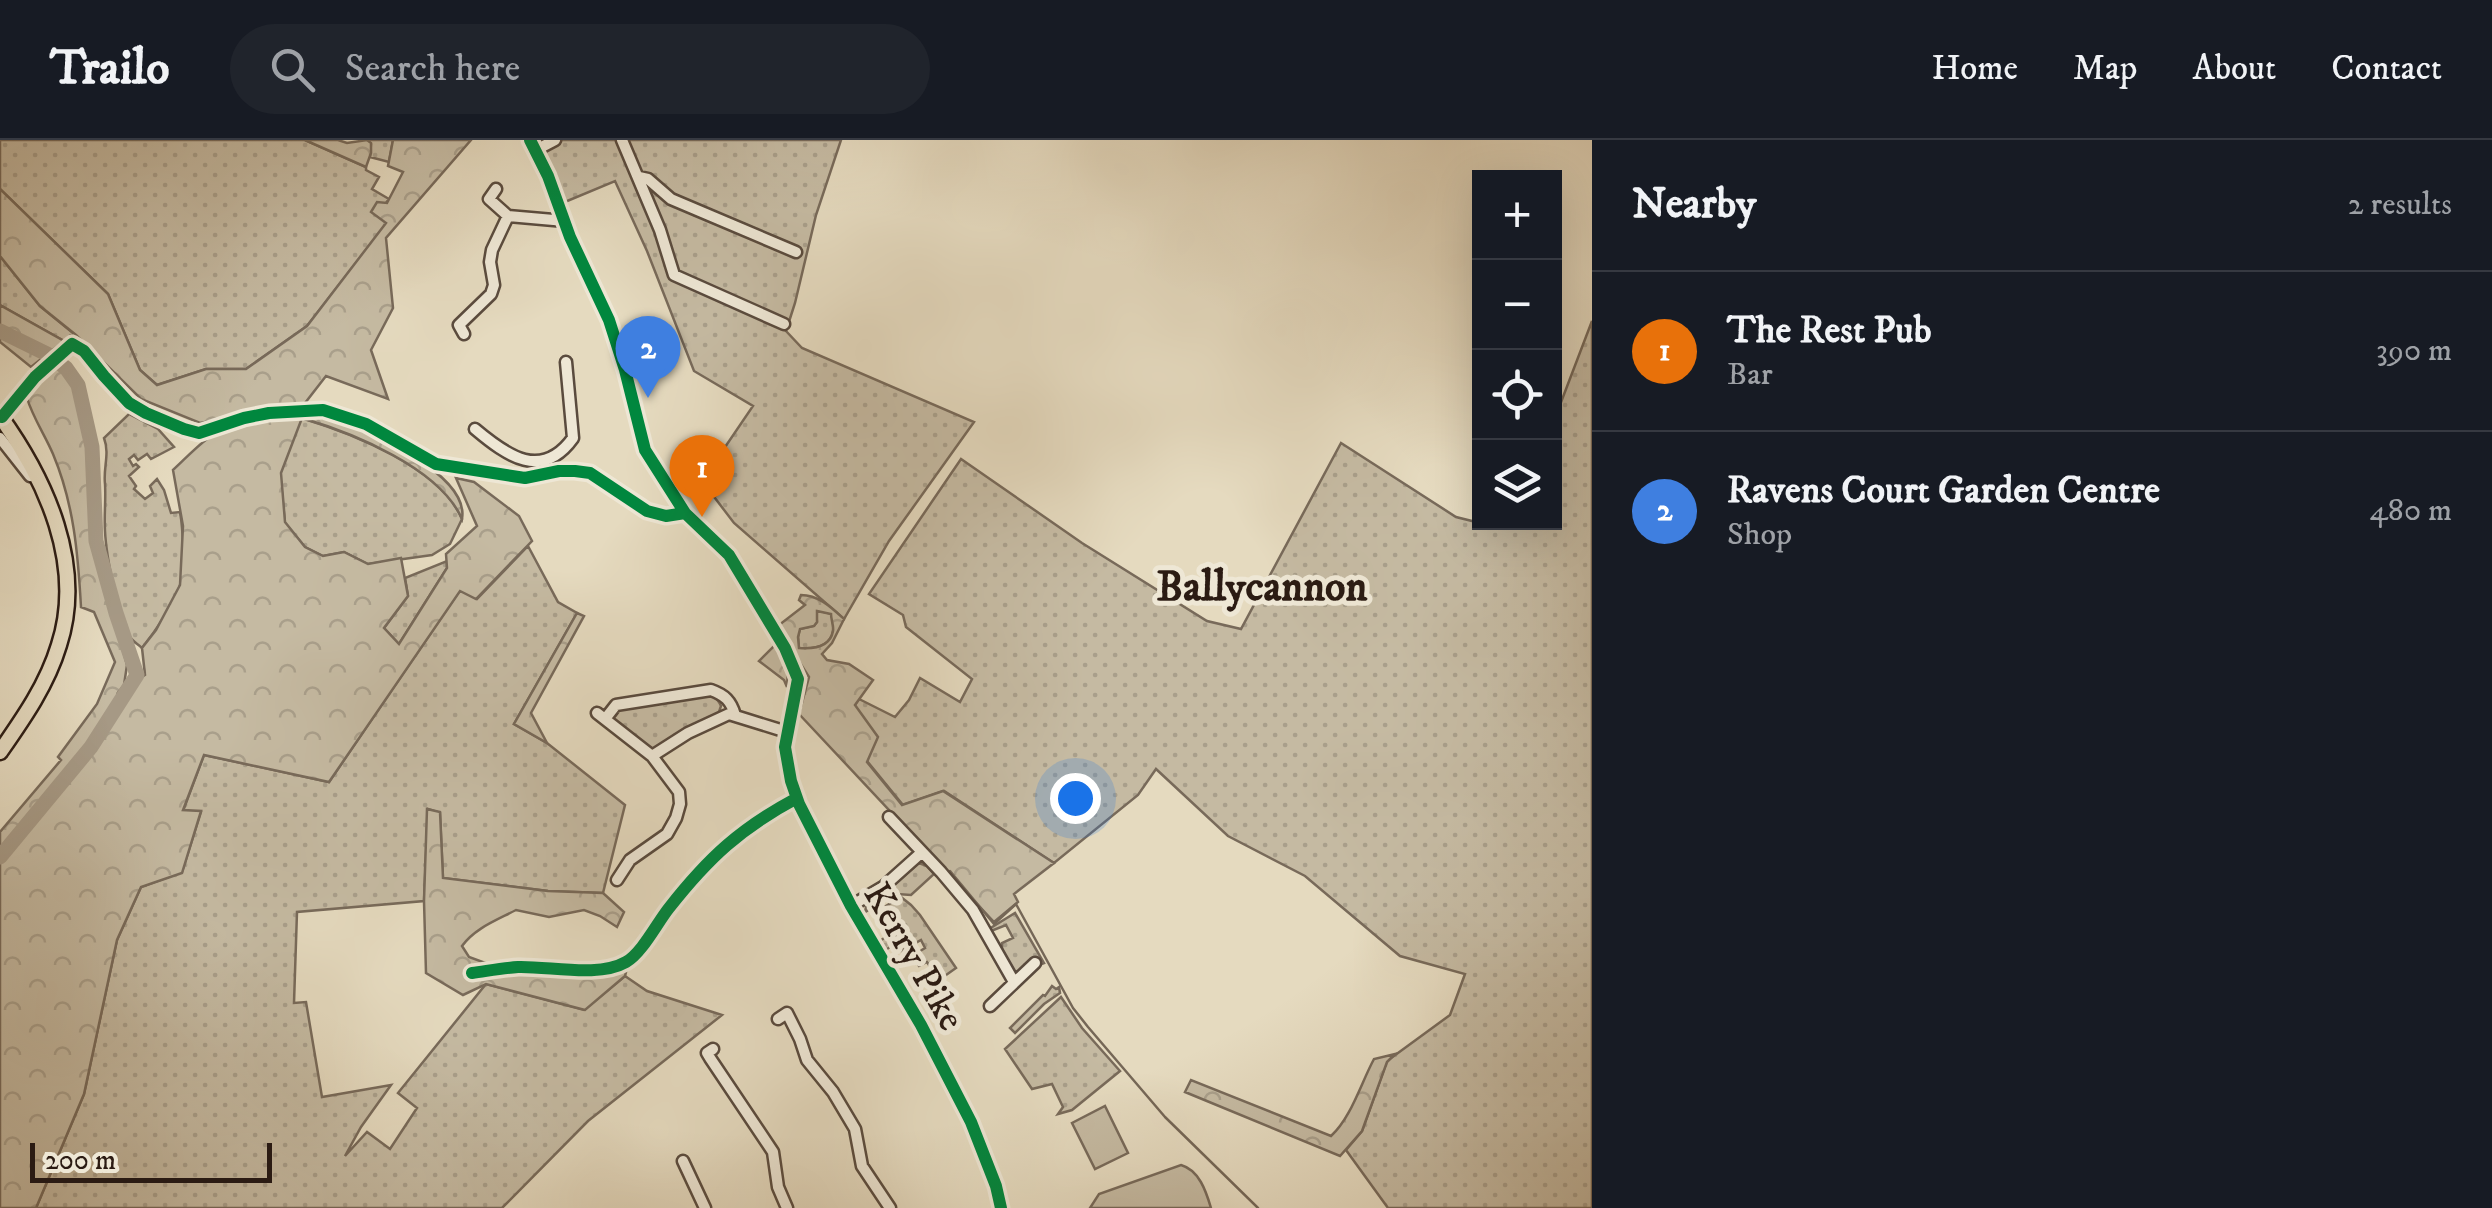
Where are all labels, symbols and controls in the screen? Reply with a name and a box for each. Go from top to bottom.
search box [230,24,930,114]
text: Trailo [50,39,170,99]
icon: search [265,42,320,97]
text: Search here [345,45,520,93]
text: Home [1931,47,2018,91]
text: Map [2073,47,2137,91]
text: About [2192,47,2276,91]
text: Contact [2331,47,2442,91]
map controls [1472,170,1562,530]
button: + [1472,170,1562,260]
text: Nearby [1632,179,1756,231]
text: 2 results [2348,185,2452,225]
button: − [1472,260,1562,350]
text: The Rest Pub [1727,307,1932,355]
pin: 2 [616,316,680,398]
text: 1 [1659,331,1670,371]
text: 390 m [2376,331,2452,371]
button: locate [1472,350,1562,440]
text: Bar [1727,355,1773,395]
pin: 1 [670,434,734,517]
button: layers [1472,440,1562,530]
text: Ravens Court Garden Centre [1727,467,2160,515]
text: 2 [1657,491,1672,531]
text: 480 m [2369,491,2452,531]
text: Shop [1727,515,1792,555]
district label: Ballycannon [1157,562,1367,614]
your location [1050,773,1101,824]
street label: Kerry Pike [852,875,975,1039]
scale bar [30,1138,272,1182]
text: 200 m [45,1143,116,1178]

